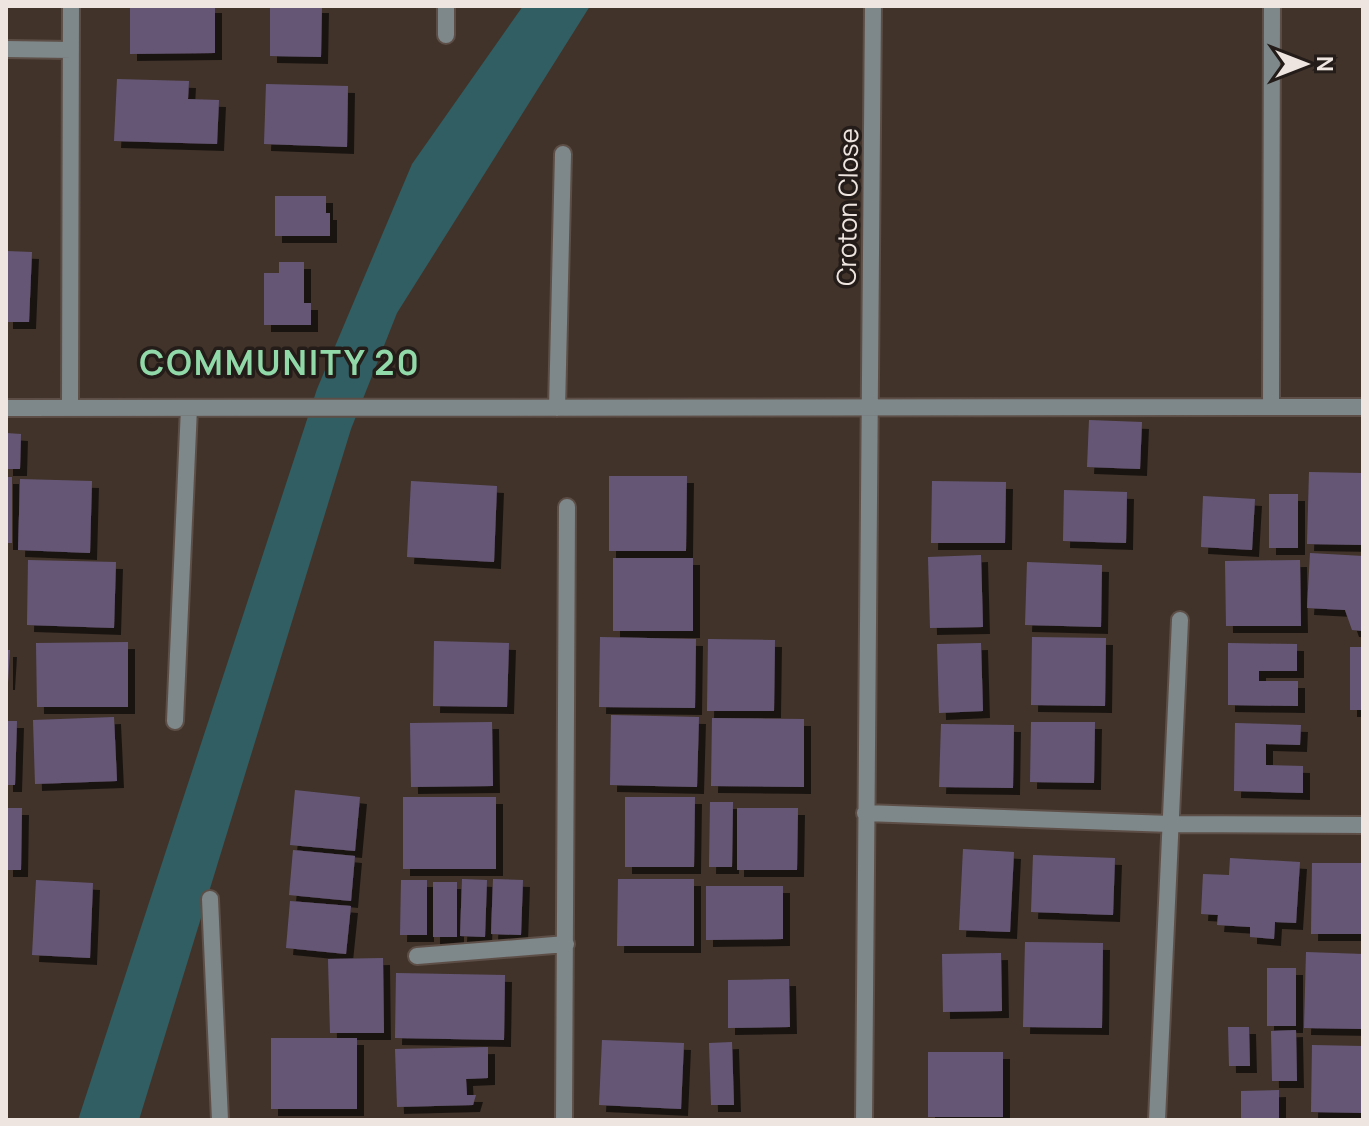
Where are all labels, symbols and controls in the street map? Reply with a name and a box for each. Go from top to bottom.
north arrow [1265,24,1345,104]
text: N [1310,56,1340,72]
street label: Croton Close [828,128,866,286]
district label: COMMUNITY 20 [139,339,421,385]

